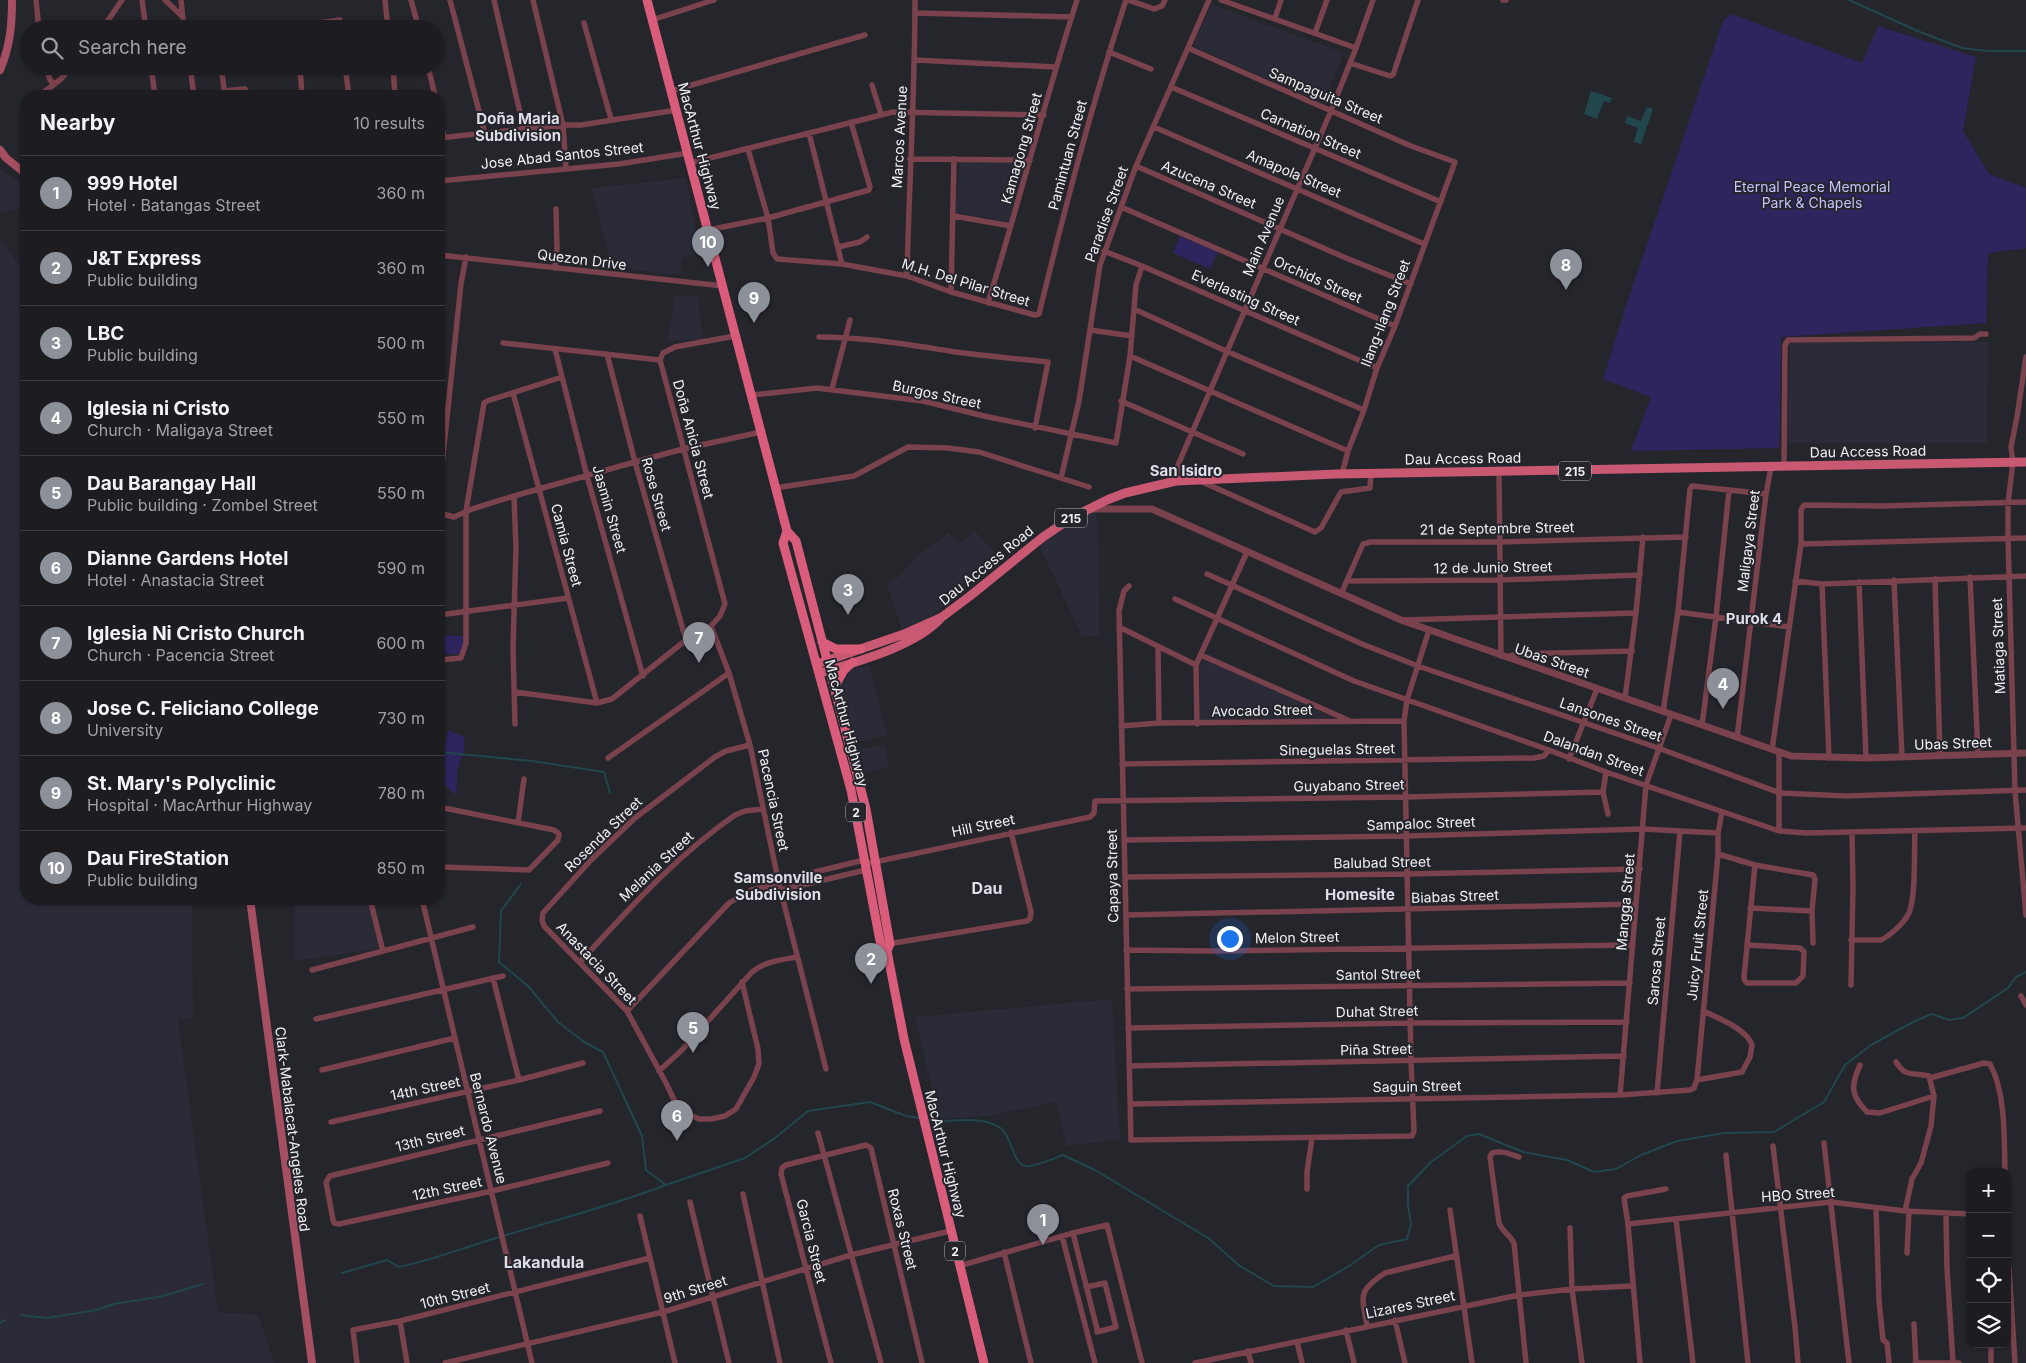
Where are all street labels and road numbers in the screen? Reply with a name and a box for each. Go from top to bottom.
street label: Sampaguita Street [1267,63,1386,127]
street label: MacArthur Highway [675,80,725,212]
street label: Marcos Avenue [888,85,910,189]
street label: Kamagong Street [997,90,1045,205]
street label: Pamintuan Street [1044,98,1090,212]
street label: Carnation Street [1258,104,1364,162]
street label: Jose Abad Santos Street [480,138,645,172]
street label: Amapola Street [1244,145,1344,201]
street label: Azucena Street [1159,156,1259,212]
street label: Paradise Street [1081,163,1131,264]
street label: Main Avenue [1239,193,1287,279]
street label: Quezon Drive [536,245,628,273]
street label: Orchids Street [1271,252,1365,306]
street label: M.H. Del Pilar Street [900,254,1032,310]
street label: Ilang-Ilang Street [1357,257,1413,369]
street label: Everlasting Street [1189,266,1303,329]
street label: Burgos Street [891,376,983,412]
street label: Doña Anicia Street [670,378,718,501]
street label: Dau Access Road [1810,441,1926,461]
street label: Dau Access Road [1405,448,1521,468]
street label: Rose Street [638,455,676,533]
road number: 215 [1559,462,1591,481]
street label: Jasmin Street [589,463,631,555]
street label: Maligaya Street [1733,489,1763,593]
street label: Camia Street [548,502,586,589]
road number: 215 [1055,508,1087,528]
street label: 21 de Septembre Street [1420,518,1575,538]
street label: Dau Access Road [935,522,1037,608]
street label: 12 de Junio Street [1434,557,1553,577]
street label: Matiaga Street [1988,597,2008,694]
street label: Ubas Street [1512,639,1592,681]
street label: MacArthur Highway [822,657,872,789]
street label: Lansones Street [1558,694,1665,745]
street label: Avocado Street [1211,701,1313,719]
street label: Dalandan Street [1541,727,1647,779]
street label: Ubas Street [1914,733,1993,753]
street label: Sineguelas Street [1279,739,1396,759]
street label: Pacencia Street [755,747,793,853]
street label: Guyabano Street [1293,776,1405,794]
street label: Rosenda Street [561,793,645,875]
road number: 2 [846,802,866,822]
street label: Hill Street [950,810,1016,840]
street label: Sampaloc Street [1366,813,1476,833]
street label: Melania Street [615,827,697,905]
street label: Capaya Street [1103,829,1121,923]
street label: Mangga Street [1612,852,1638,951]
street label: Balubad Street [1333,853,1431,871]
street label: Biabas Street [1411,886,1500,906]
street label: Juicy Fruit Street [1683,888,1711,1002]
street label: Sarosa Street [1644,916,1668,1006]
street label: Anastacia Street [553,918,641,1008]
street label: Melon Street [1255,928,1340,946]
street label: Santol Street [1335,965,1421,983]
street label: Duhat Street [1336,1002,1419,1020]
street label: Clark-Mabalacat-Angeles Road [272,1026,314,1232]
street label: Piña Street [1340,1040,1413,1058]
street label: Bernardo Avenue [467,1071,511,1185]
street label: 14th Street [388,1072,462,1104]
street label: Saguin Street [1372,1077,1462,1095]
street label: MacArthur Highway [922,1088,970,1220]
street label: 13th Street [394,1121,467,1155]
street label: 12th Street [411,1172,484,1204]
street label: HBO Street [1761,1183,1836,1205]
street label: Roxas Street [885,1187,921,1272]
street label: Garcia Street [793,1197,831,1285]
road number: 2 [945,1242,965,1260]
street label: 9th Street [661,1271,729,1307]
street label: 10th Street [418,1278,492,1312]
street label: Lizares Street [1364,1286,1457,1322]

